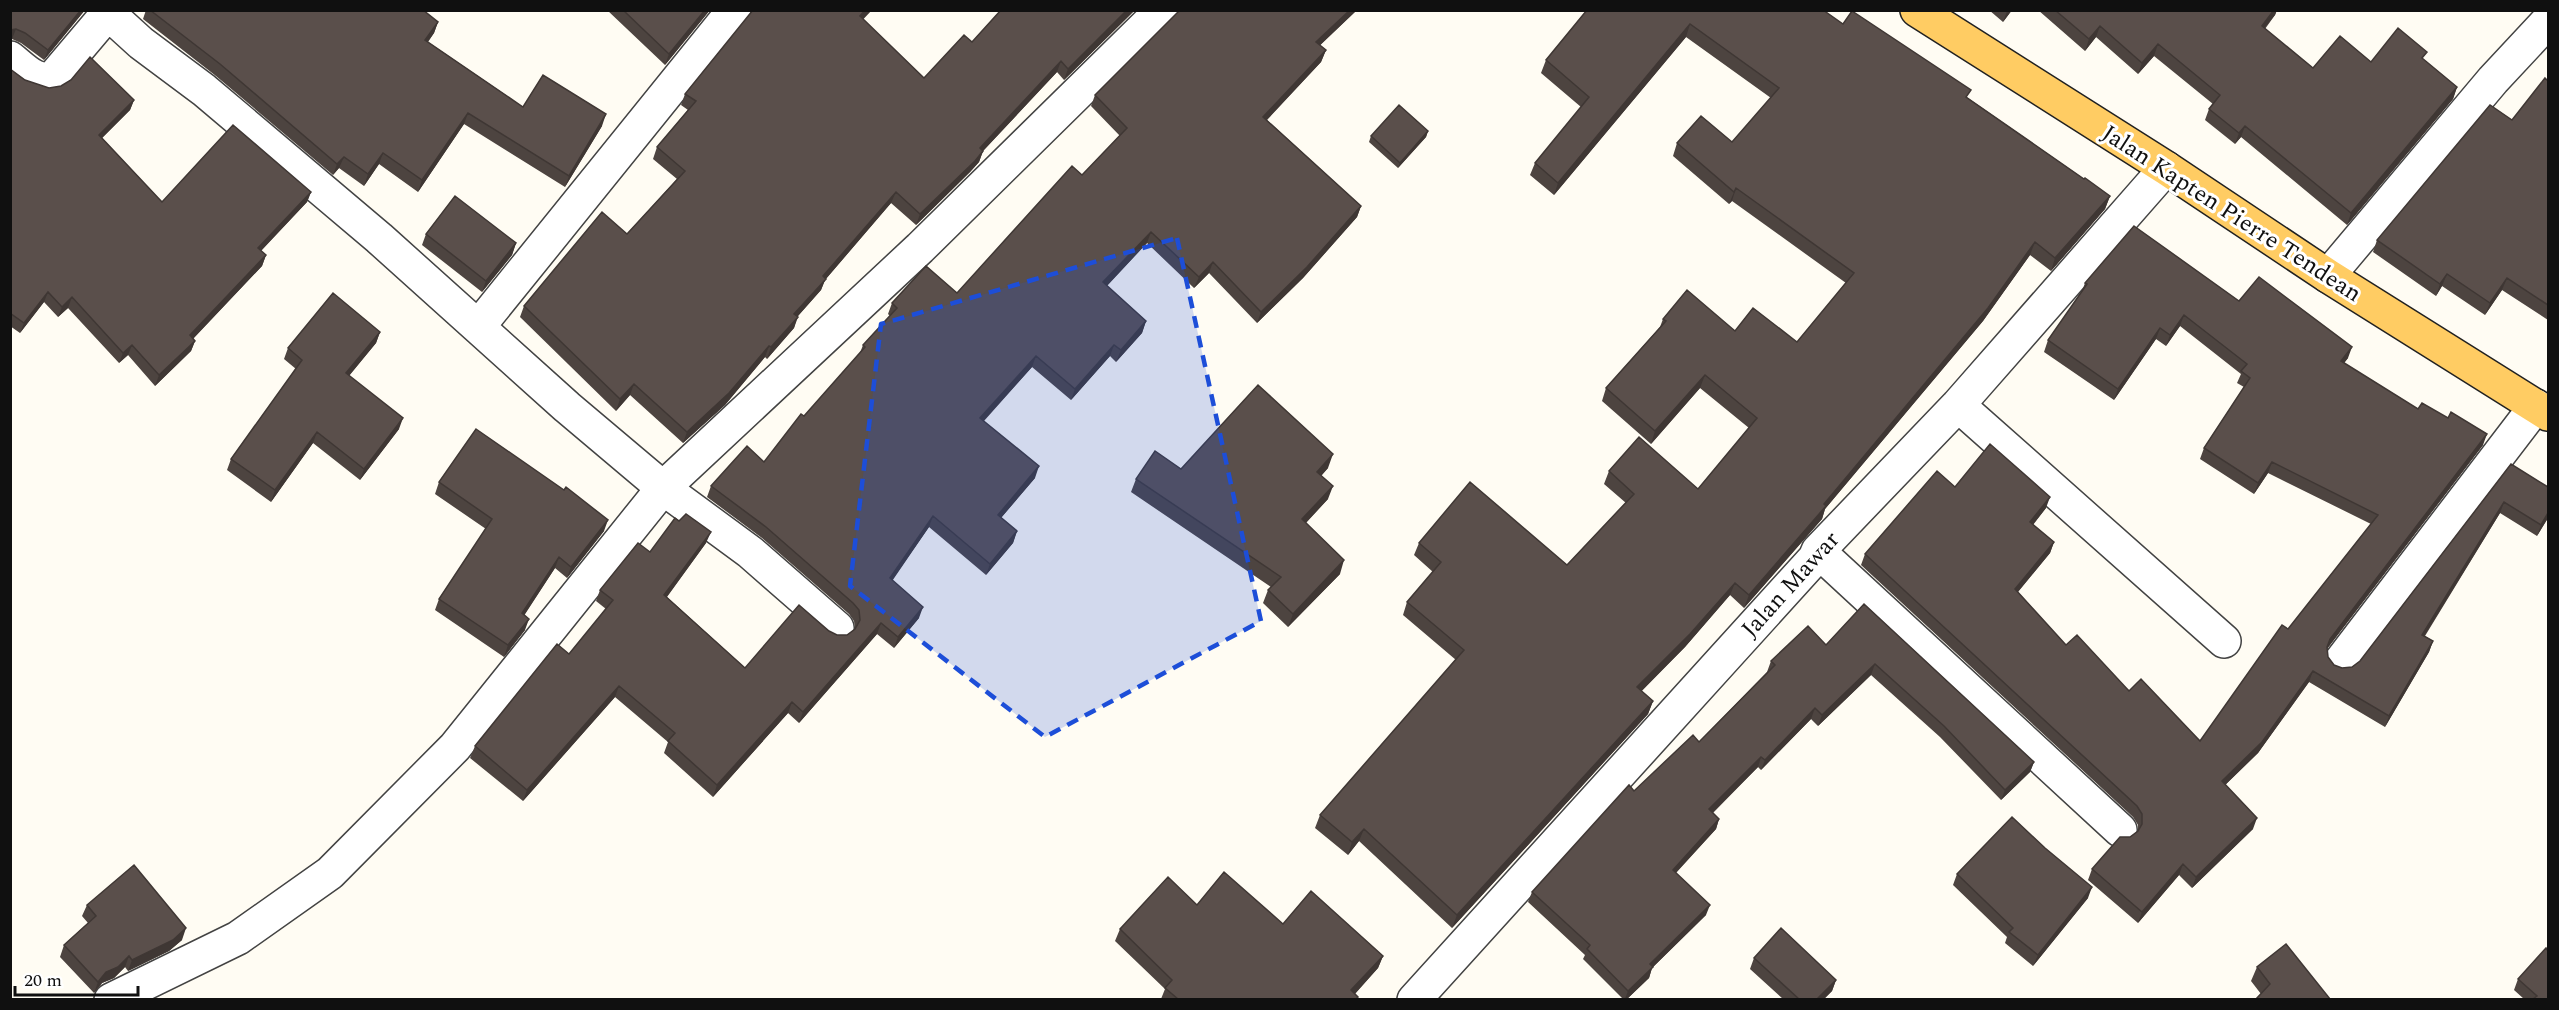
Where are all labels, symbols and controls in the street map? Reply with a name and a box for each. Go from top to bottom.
street label: Jalan Kapten Pierre Tendean [2094,116,2369,312]
street label: Jalan Mawar [1733,523,1849,646]
scale bar [15,959,138,997]
text: 20 m [24,967,62,994]

